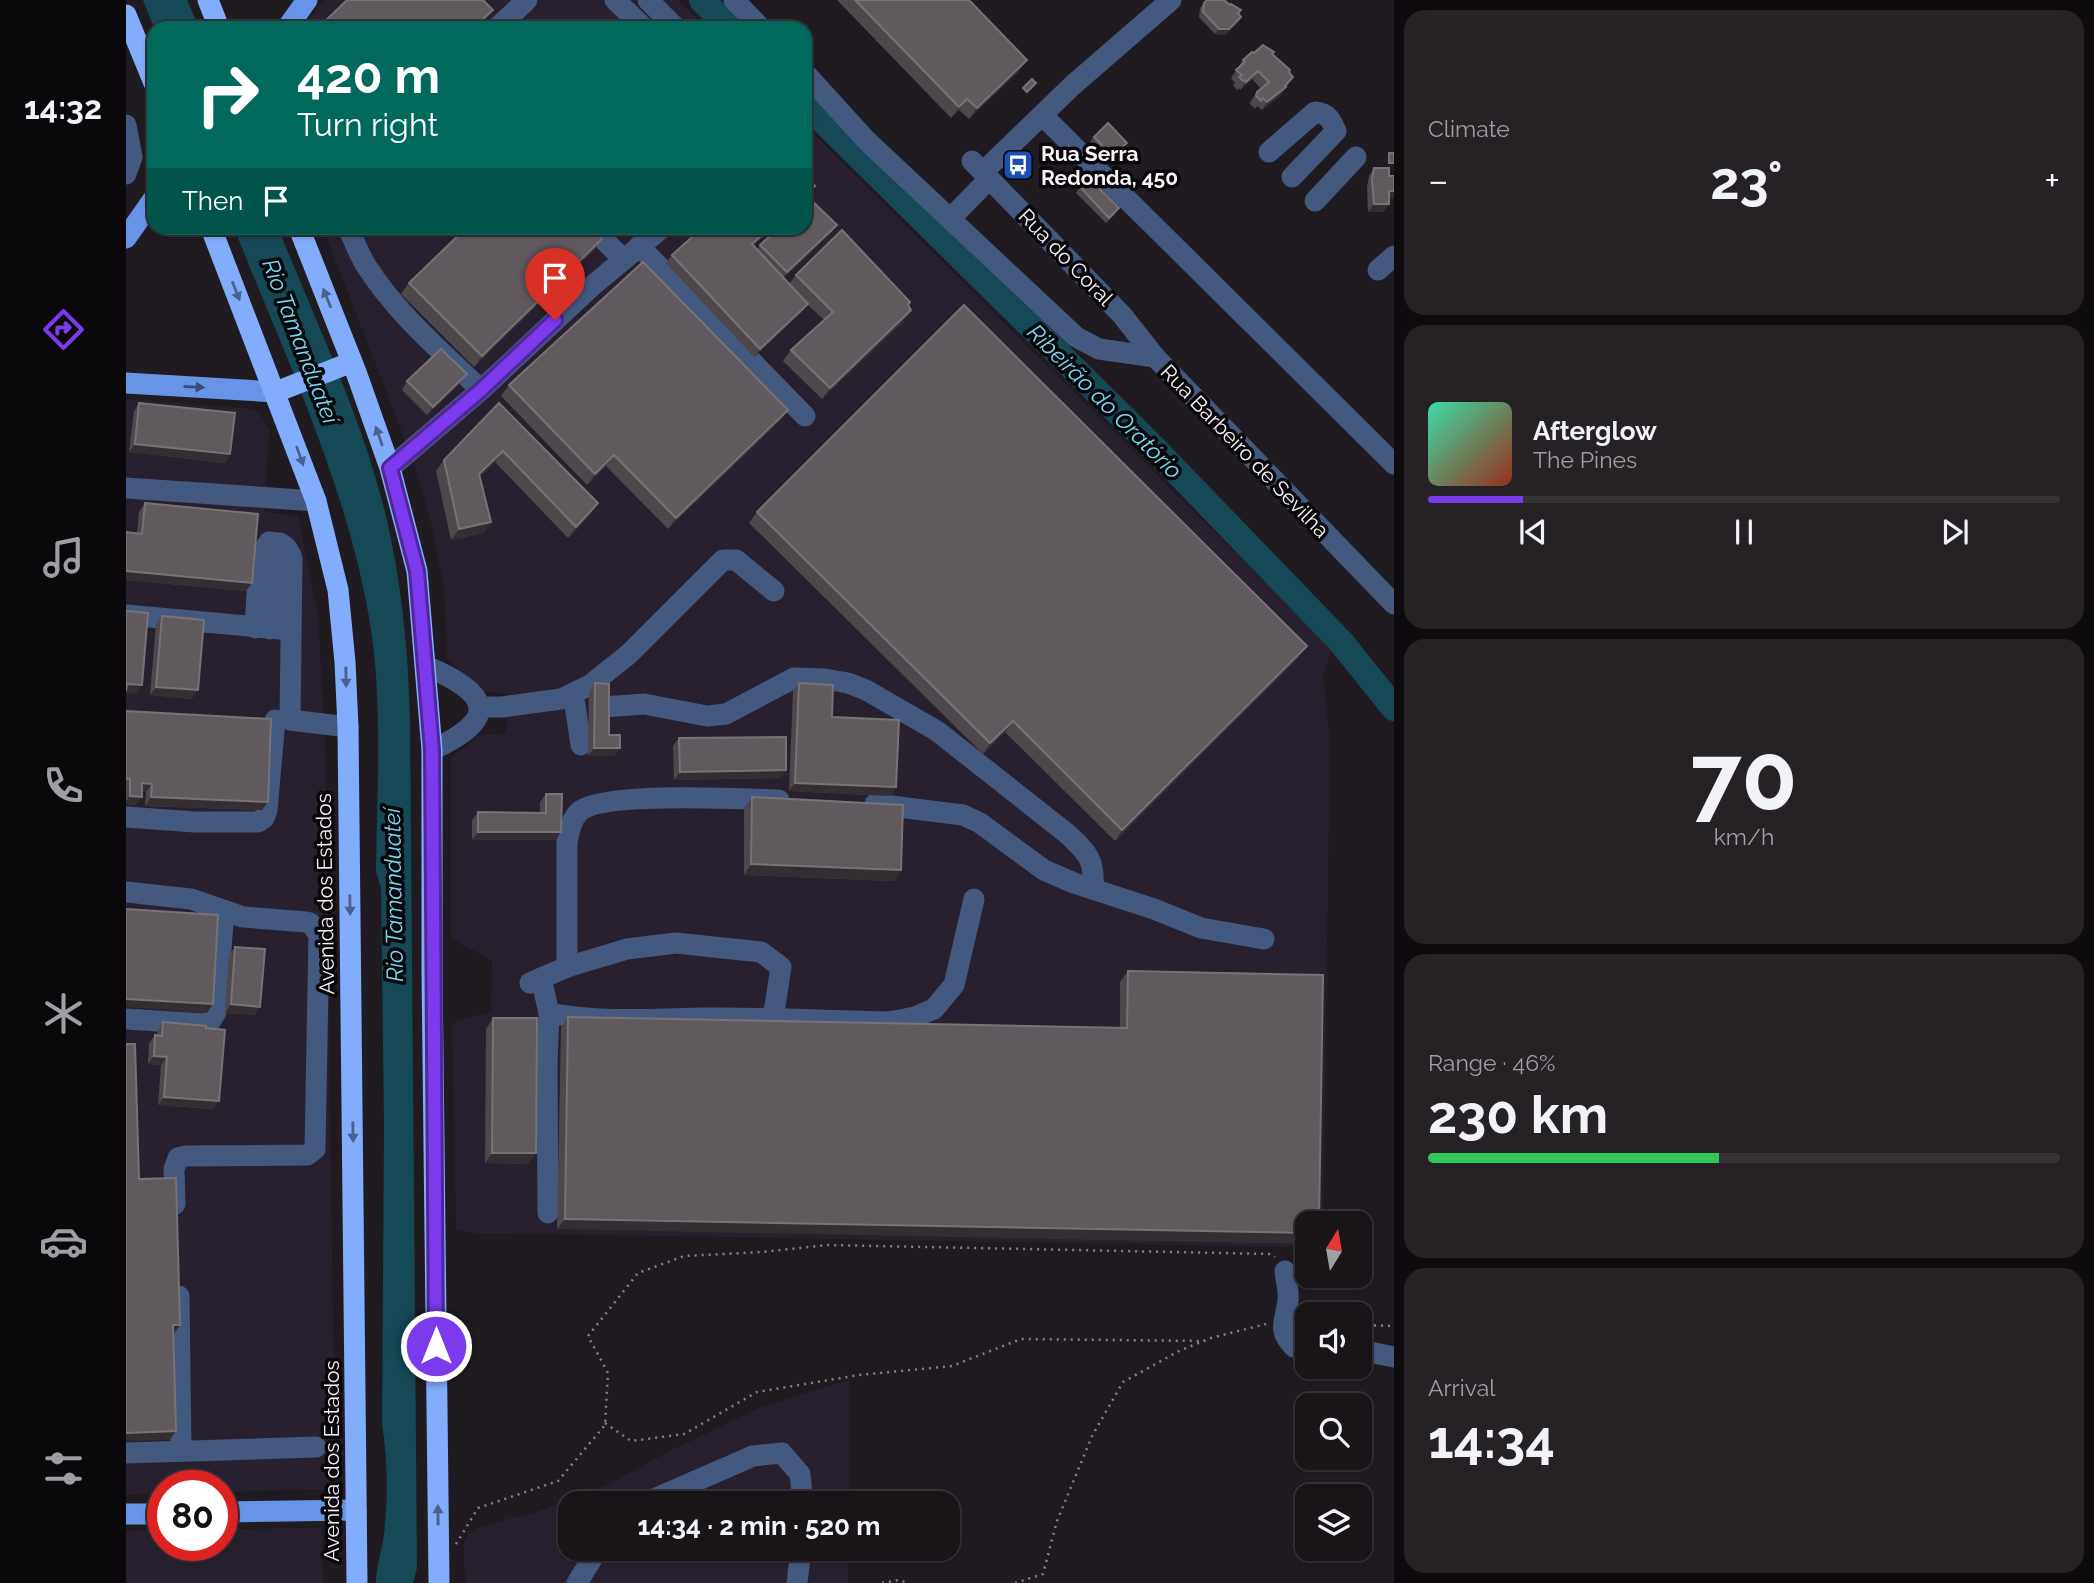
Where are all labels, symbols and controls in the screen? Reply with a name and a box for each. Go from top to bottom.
text: 420 m [297,47,440,104]
icon: right [182,49,273,140]
text: 14:32 [24,89,102,126]
text: Turn right [297,106,438,143]
text: Climate [1428,115,1510,142]
place label: Rua Serra Redonda, 450 [1041,141,1178,190]
bus stop icon: Rua Serra Redonda, 450 [1001,148,1035,182]
text: 23° [1710,150,1783,211]
text: − [1428,158,1448,203]
text: + [2044,158,2060,203]
icon: arrive [257,182,295,220]
text: Then [182,186,243,216]
street label: Rua do Coral [1014,203,1119,311]
pin [525,248,585,320]
water label: Rio Tamanduateí [257,255,346,429]
icon: arrive [536,259,574,297]
one-way arrow [231,281,242,302]
one-way arrow [321,288,332,309]
icon: directions [39,305,88,354]
water label: Ribeirão do Oratório [1022,318,1188,484]
street label: Rua Barbeiro de Sevilha [1156,359,1334,543]
one-way arrow [183,382,205,393]
text: Afterglow [1533,416,1657,446]
one-way arrow [373,425,384,446]
one-way arrow [294,445,305,466]
text: The Pines [1533,446,1637,473]
icon: previous [1514,513,1552,551]
icon: pause [1725,513,1763,551]
icon: next [1936,513,1974,551]
icon: music [39,533,88,582]
one-way arrow [340,667,352,689]
text: 70 [1691,724,1797,831]
icon: phone [39,761,88,810]
street label: Avenida dos Estados [311,793,339,995]
water label: Rio Tamanduateí [378,806,408,982]
text: km/h [1714,823,1774,850]
one-way arrow [344,894,356,916]
icon: climate [39,989,88,1038]
text: Range · 46% [1428,1049,1555,1076]
text: 230 km [1428,1084,1608,1145]
one-way arrow [347,1121,358,1143]
north arrow [1295,1211,1372,1288]
map controls [1295,1211,1372,1561]
icon: car [39,1217,88,1266]
button: sound [1295,1302,1372,1379]
position arrow [399,1309,473,1383]
street label: Avenida dos Estados [319,1360,344,1562]
text: Arrival [1428,1374,1495,1401]
button: search [1295,1393,1372,1470]
text: 14:34 [1428,1409,1555,1470]
icon: filters [39,1444,88,1493]
speed limit sign: 80 [147,1470,238,1561]
button: layers [1295,1484,1372,1561]
one-way arrow [432,1504,443,1526]
text: 14:34 · 2 min · 520 m [637,1511,881,1541]

